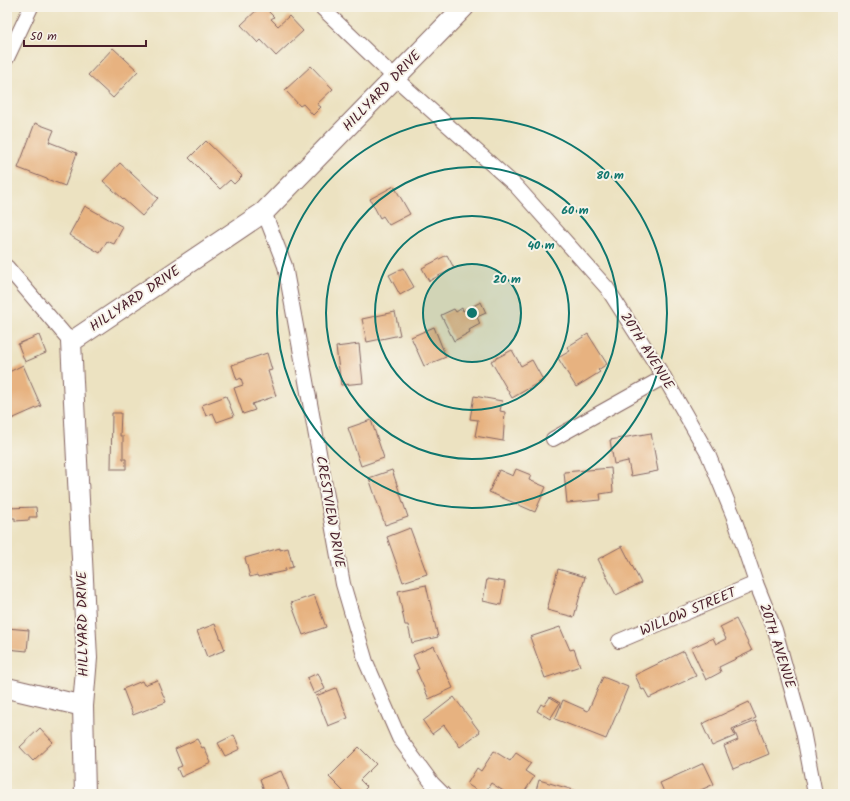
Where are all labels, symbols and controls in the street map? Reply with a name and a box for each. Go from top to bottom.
scale bar [24,22,146,48]
text: 50 m [30,27,57,46]
street label: HILLYARD DRIVE [337,45,427,137]
text: 80 m [596,166,624,185]
text: 60 m [561,201,589,220]
text: 40 m [527,236,555,255]
street label: HILLYARD DRIVE [85,260,186,338]
text: 20 m [493,270,521,289]
centre of rings [465,306,479,320]
street label: 20TH AVENUE [614,308,680,395]
street label: CRESTVIEW DRIVE [309,454,351,571]
street label: HILLYARD DRIVE [71,570,95,677]
street label: WILLOW STREET [636,581,741,642]
street label: 20TH AVENUE [753,601,801,692]

